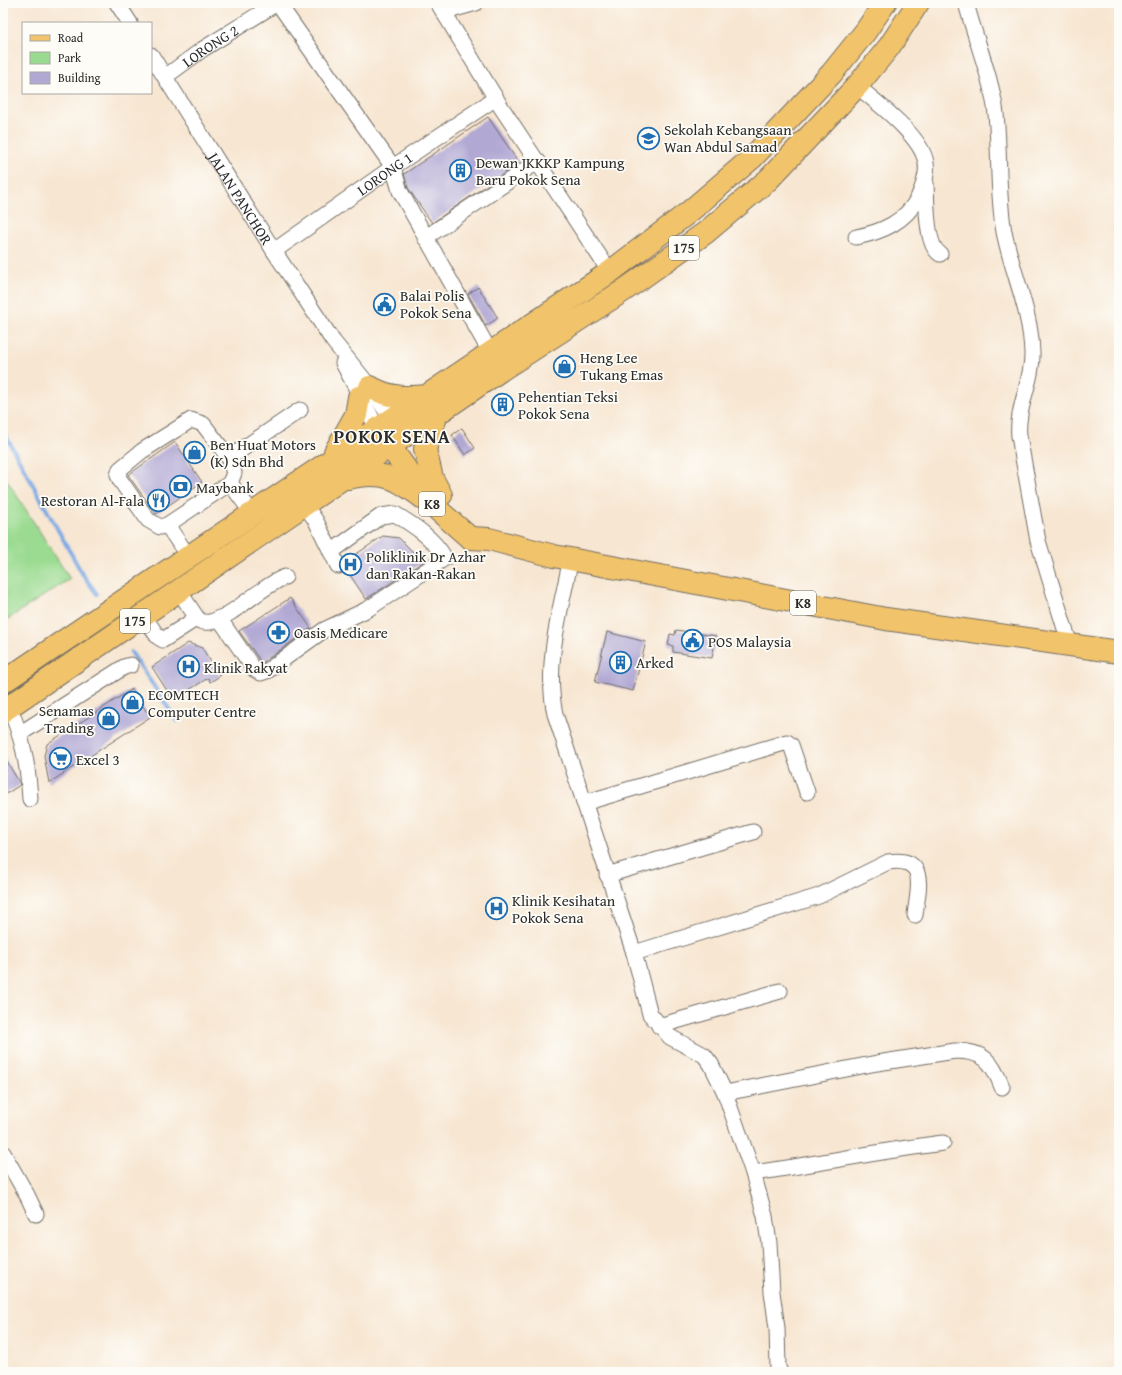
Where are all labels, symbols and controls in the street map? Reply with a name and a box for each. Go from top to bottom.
street label: LORONG 2 [178,19,242,72]
legend [22,22,152,94]
text: Road [58,29,84,46]
text: Park [58,49,82,66]
text: Building [58,69,101,86]
place label: Sekolah Kebangsaan Wan Abdul Samad [664,119,792,157]
school or university icon: Sekolah Kebangsaan Wan Abdul Samad [636,125,662,151]
street label: JALAN PANCHOR [203,146,278,249]
street label: LORONG 1 [352,147,416,200]
place label: Dewan JKKKP Kampung Baru Pokok Sena [476,152,625,190]
building icon: Dewan JKKKP Kampung Baru Pokok Sena [447,158,473,184]
road number: 175 [669,236,699,260]
place label: Balai Polis Pokok Sena [400,285,471,323]
public building icon: Balai Polis Pokok Sena [371,291,397,317]
place label: Heng Lee Tukang Emas [580,347,663,385]
shop icon: Heng Lee Tukang Emas [552,353,578,379]
place label: Pehentian Teksi Pokok Sena [518,386,618,424]
building icon: Pehentian Teksi Pokok Sena [490,392,516,418]
district label: POKOK SENA [333,422,451,450]
place label: Ben Huat Motors (K) Sdn Bhd [210,434,316,472]
shop icon: Ben Huat Motors (K) Sdn Bhd [182,440,208,466]
bank icon: Maybank [167,474,193,500]
place label: Maybank [196,477,254,498]
restaurant icon: Restoran Al-Fala [146,487,172,513]
place label: Restoran Al-Fala [41,490,144,511]
road number: K8 [419,492,445,516]
place label: Poliklinik Dr Azhar dan Rakan-Rakan [366,546,486,584]
hospital icon: Poliklinik Dr Azhar dan Rakan-Rakan [338,552,364,578]
road number: K8 [790,591,816,615]
road number: 175 [120,609,150,633]
pharmacy icon: Oasis Medicare [266,619,292,645]
place label: Oasis Medicare [294,622,388,643]
public building icon: POS Malaysia [679,628,705,654]
place label: POS Malaysia [708,631,791,652]
building icon: Arked [607,649,633,675]
place label: Arked [636,652,674,673]
hospital icon: Klinik Rakyat [175,654,201,680]
place label: Klinik Rakyat [204,657,289,678]
place label: ECOMTECH Computer Centre [148,684,256,722]
shop icon: ECOMTECH Computer Centre [120,690,146,716]
place label: Senamas Trading [39,700,95,738]
shop icon: Senamas Trading [96,706,122,732]
supermarket icon: Excel 3 [48,746,74,772]
place label: Excel 3 [76,749,120,770]
place label: Klinik Kesihatan Pokok Sena [512,890,616,928]
hospital icon: Klinik Kesihatan Pokok Sena [484,896,510,922]

